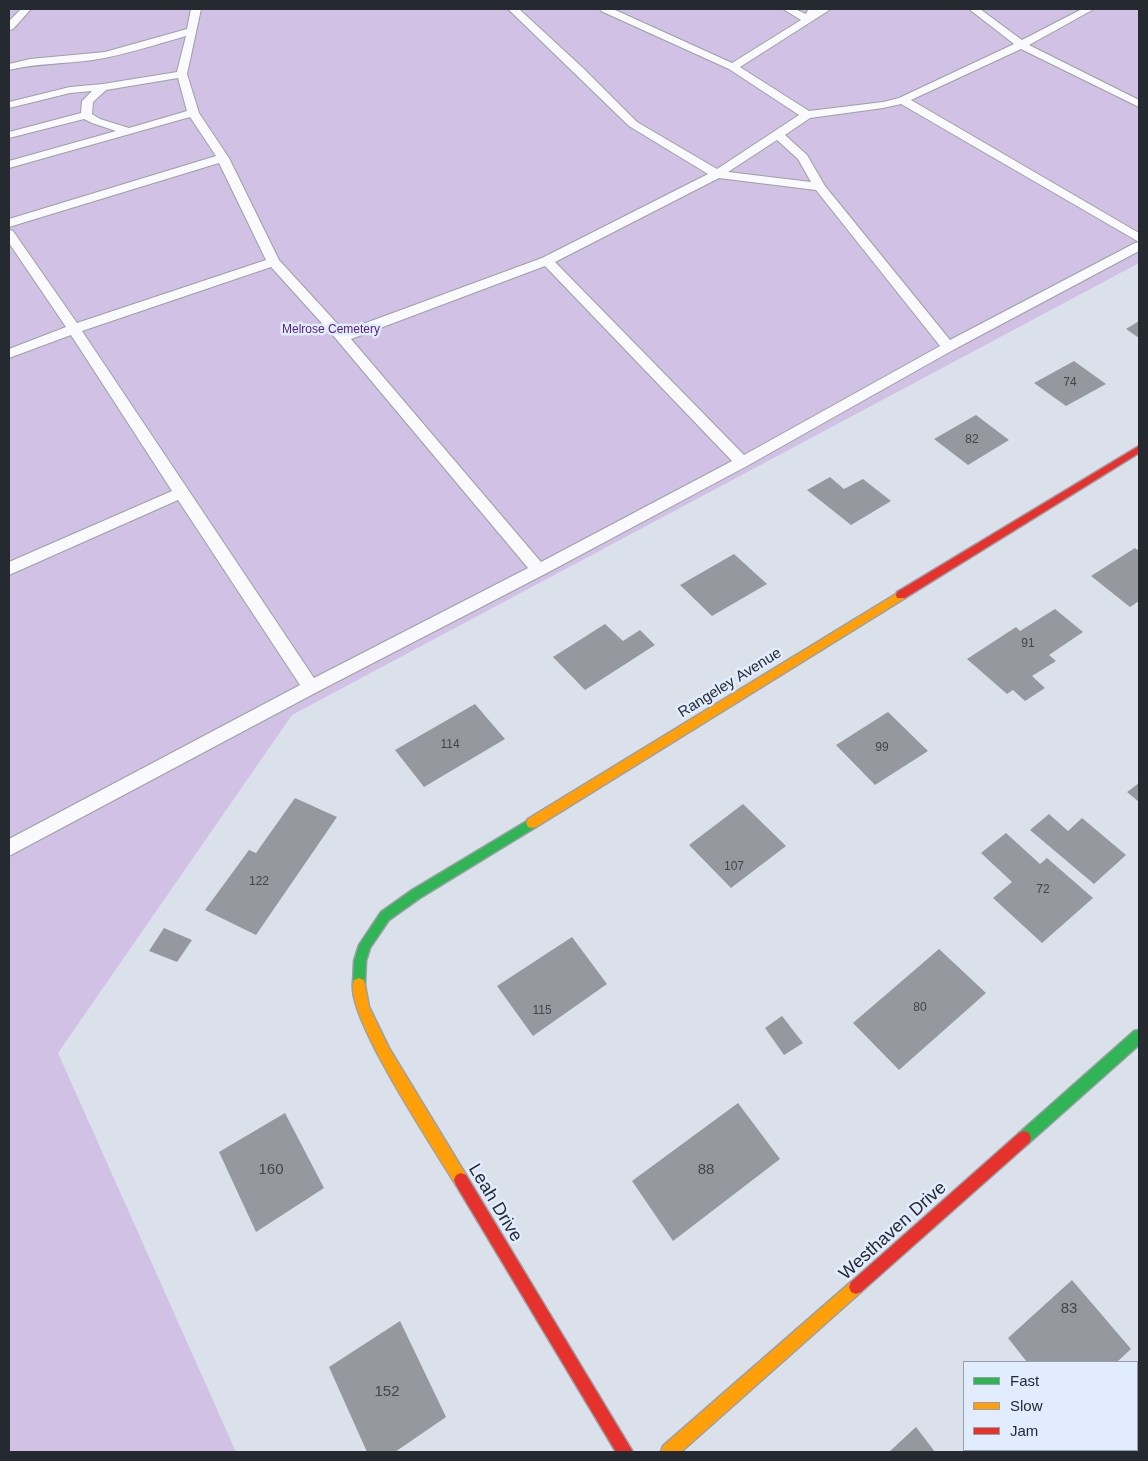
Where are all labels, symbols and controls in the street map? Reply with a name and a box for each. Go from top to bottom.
park label: Melrose Cemetery [282,323,380,337]
house number: 74 [1063,376,1077,390]
house number: 82 [965,433,979,447]
house number: 91 [1021,637,1035,651]
street label: Rangeley Avenue [675,644,785,722]
house number: 114 [440,738,460,752]
house number: 99 [875,741,889,755]
house number: 107 [724,860,744,874]
house number: 122 [249,875,269,889]
house number: 72 [1036,883,1050,897]
house number: 80 [913,1001,927,1015]
house number: 115 [532,1004,552,1018]
street label: Leah Drive [463,1160,527,1246]
house number: 160 [258,1161,284,1179]
house number: 88 [698,1161,714,1179]
street label: Westhaven Drive [835,1177,951,1285]
house number: 83 [1061,1300,1077,1318]
legend [963,1361,1138,1451]
text: Fast [1010,1372,1039,1389]
house number: 152 [374,1383,400,1401]
text: Slow [1010,1397,1043,1414]
text: Jam [1010,1422,1038,1439]

